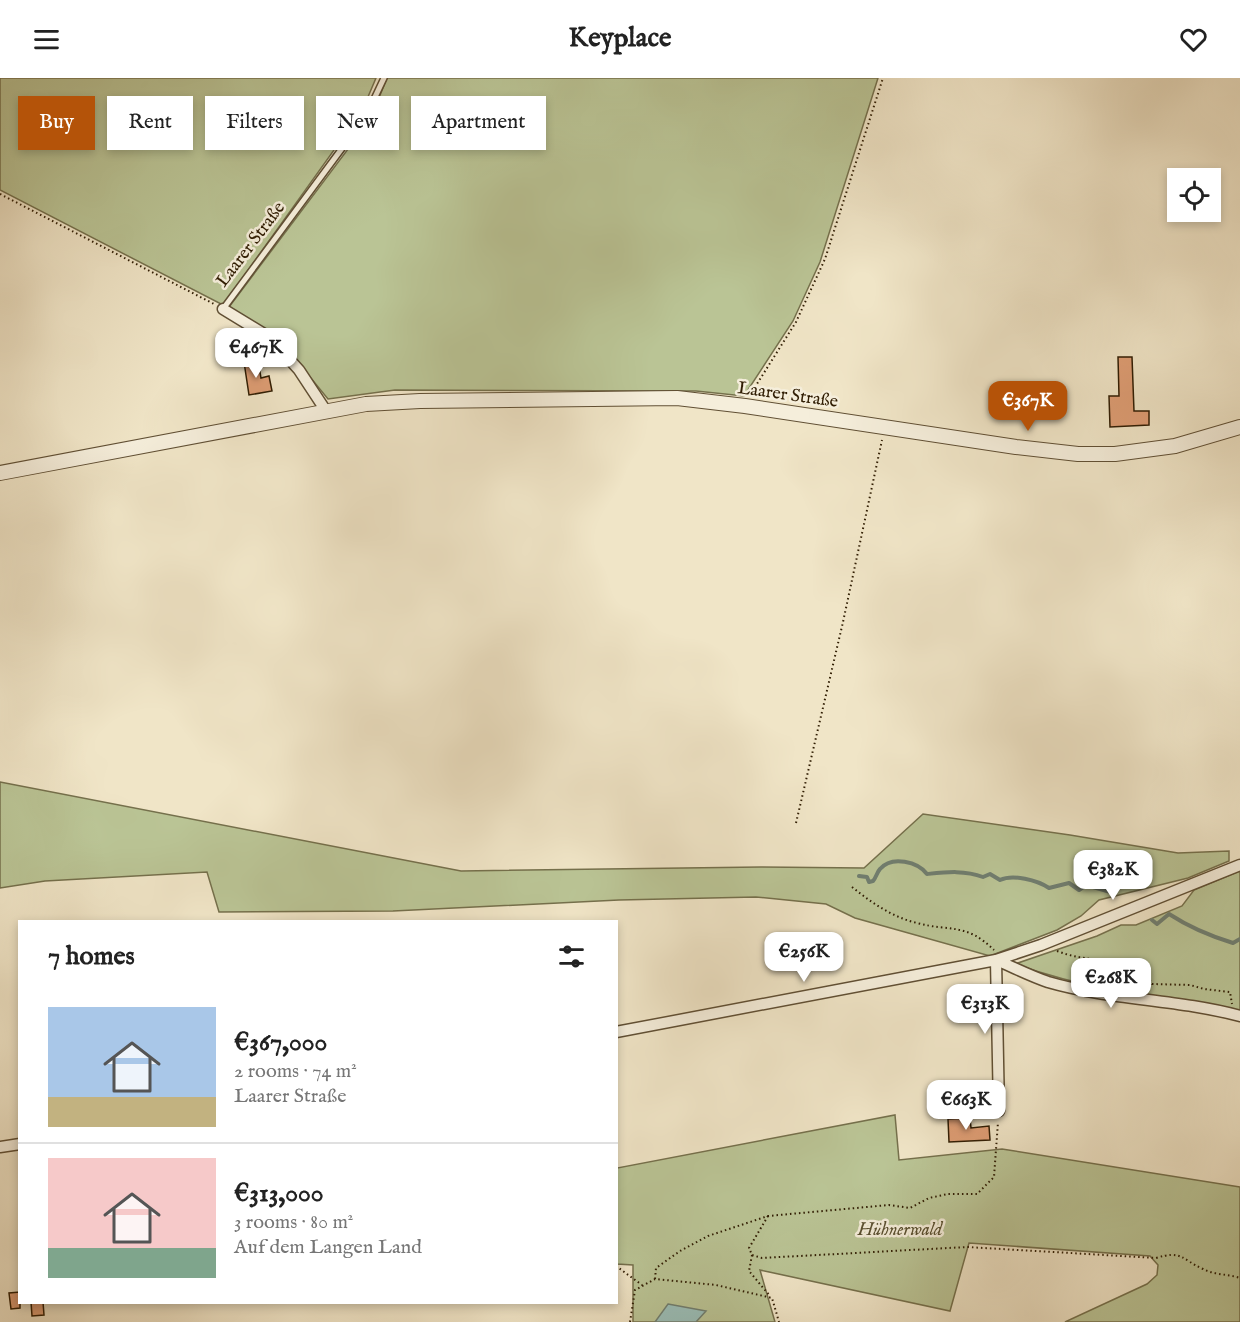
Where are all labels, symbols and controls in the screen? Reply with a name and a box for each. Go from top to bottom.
text: Keyplace [569,22,671,56]
icon: menu [30,23,63,56]
icon: heart [1177,23,1210,56]
chip: Buy [18,96,95,150]
chip: Rent [107,96,193,150]
chip: Filters [205,96,304,150]
chip: New [316,96,399,150]
chip: Apartment [411,96,546,150]
map controls [1167,168,1221,222]
button: locate [1167,168,1221,222]
street label: Laarer Straße [212,198,291,292]
pin: €467K [214,328,298,379]
text: €467K [229,335,283,360]
street label: Laarer Straße [736,377,839,414]
pin: €367K [986,381,1070,432]
text: €367K [1002,388,1054,413]
pin: €382K [1071,850,1155,901]
text: €382K [1088,857,1138,882]
pin: €256K [762,932,846,983]
text: €256K [778,939,830,964]
text: 7 homes [48,940,135,973]
icon: filters [555,940,588,973]
pin: €268K [1069,958,1153,1009]
text: €268K [1085,965,1137,990]
pin: €313K [943,984,1027,1035]
text: €313K [961,991,1009,1016]
text: €367,000 [234,1026,327,1059]
icon: home [96,1031,168,1103]
text: 2 rooms · 74 m² [234,1059,357,1084]
pin: €663K [924,1080,1008,1131]
text: Laarer Straße [234,1084,346,1109]
text: €663K [941,1087,991,1112]
text: €313,000 [234,1177,324,1210]
icon: home [96,1182,168,1254]
text: 3 rooms · 80 m² [234,1210,353,1235]
park label: Hühnerwald [857,1219,944,1242]
text: Auf dem Langen Land [234,1235,422,1260]

